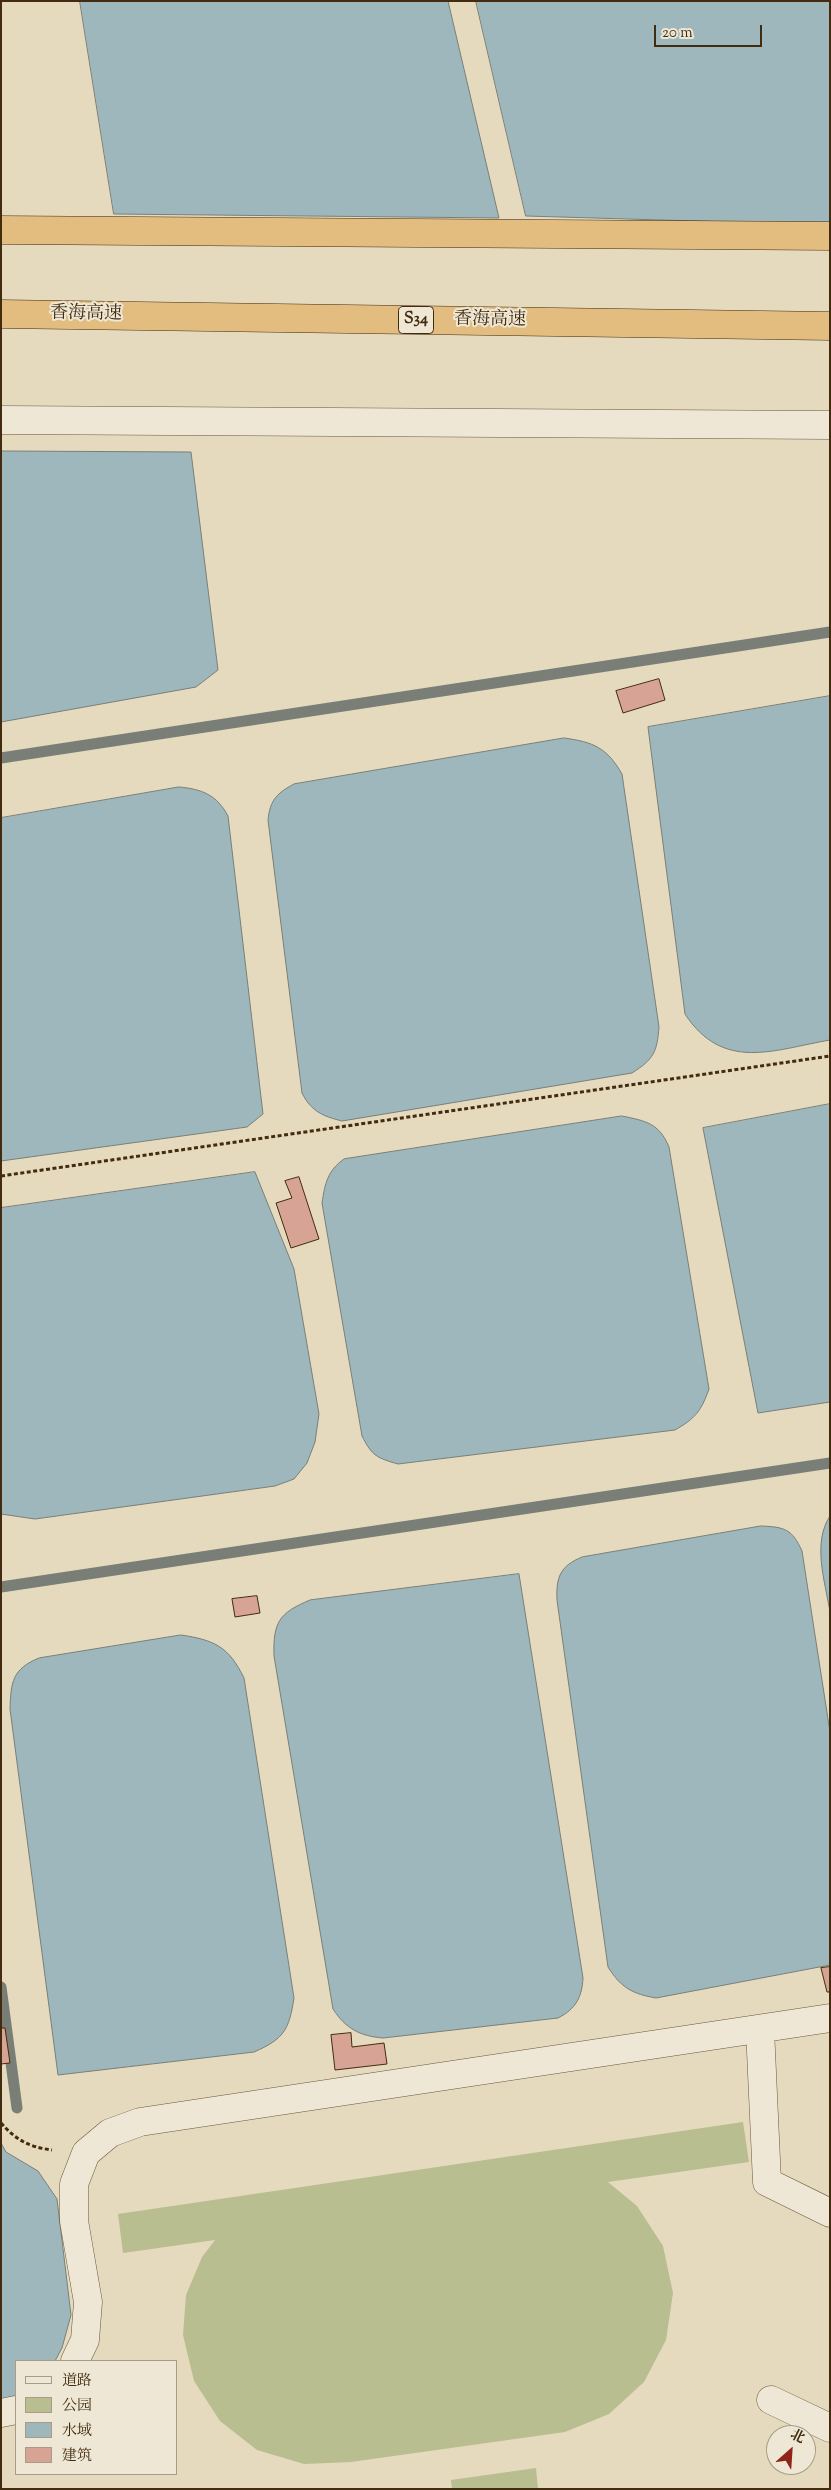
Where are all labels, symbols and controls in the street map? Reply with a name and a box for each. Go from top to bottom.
scale bar [656,15,764,47]
text: 20 m [662,23,693,44]
street label: 香海高速 [50,304,122,326]
road number: S34 [398,306,434,334]
street label: 香海高速 [454,310,526,332]
legend [15,2360,178,2475]
text: 道路 [62,2371,92,2392]
text: 公园 [62,2396,92,2417]
text: 水域 [62,2421,92,2442]
north arrow [766,2425,816,2475]
text: 北 [786,2425,808,2449]
text: 建筑 [62,2446,92,2467]

